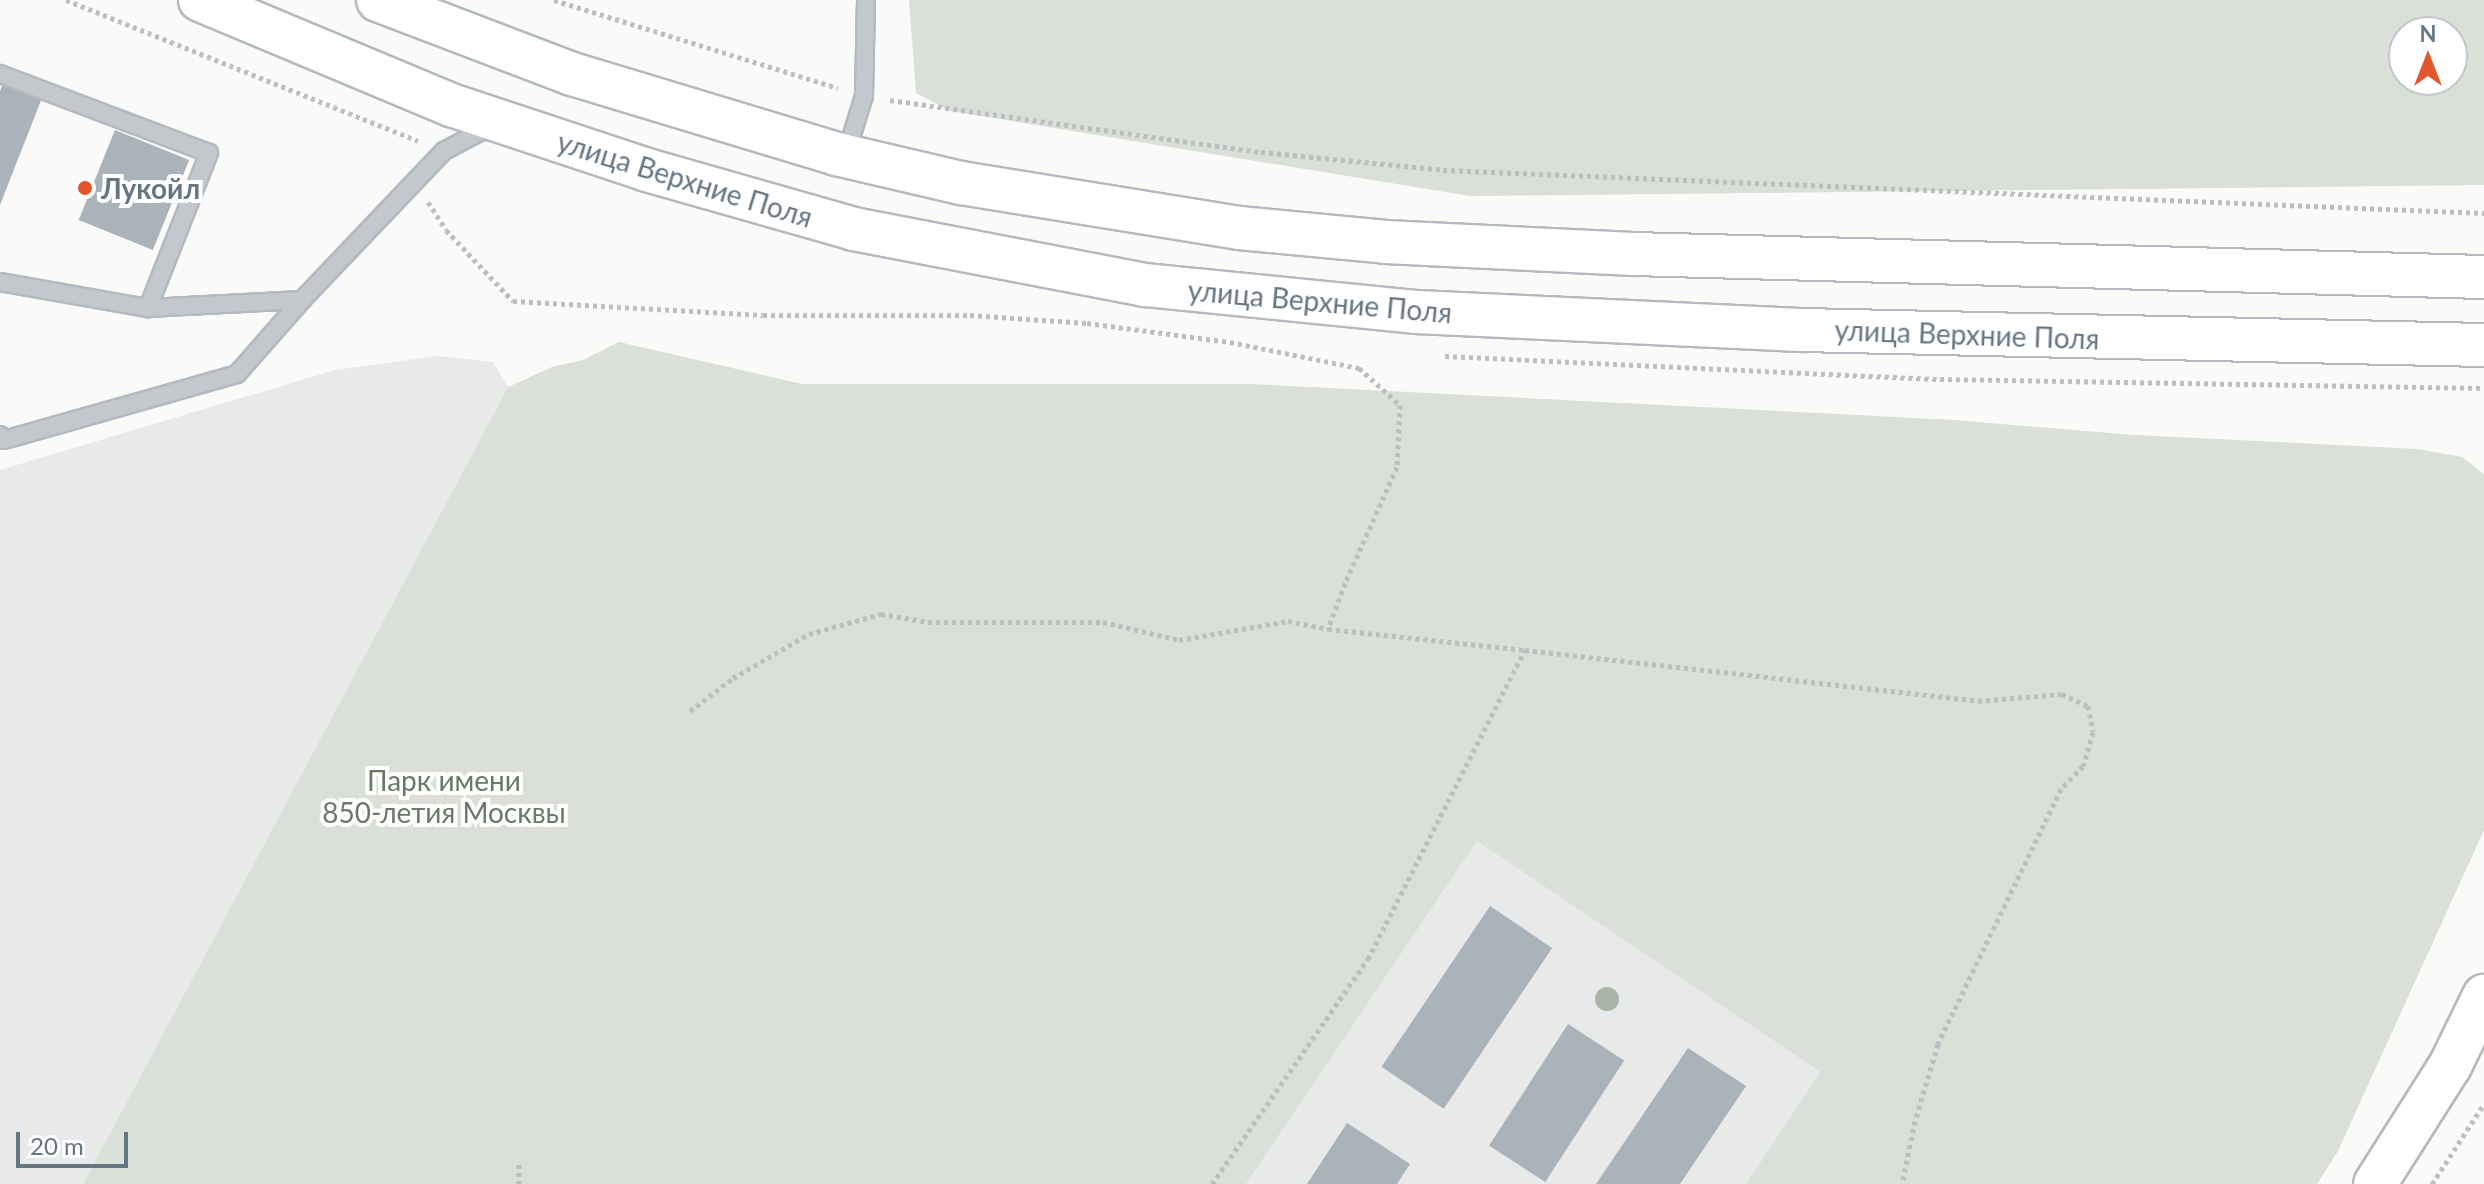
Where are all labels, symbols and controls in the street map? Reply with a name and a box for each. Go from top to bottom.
north arrow [2388,16,2468,96]
text: N [2420,20,2436,47]
street label: улица Верхние Поля [553,124,817,234]
place label: Лукойл [101,171,200,205]
marker: Лукойл [76,179,94,197]
street label: улица Верхние Поля [1187,273,1453,329]
street label: улица Верхние Поля [1834,313,2100,355]
park label: Парк имени 850-летия Москвы [322,763,566,829]
scale bar [20,1116,132,1166]
text: 20 m [30,1131,84,1160]

